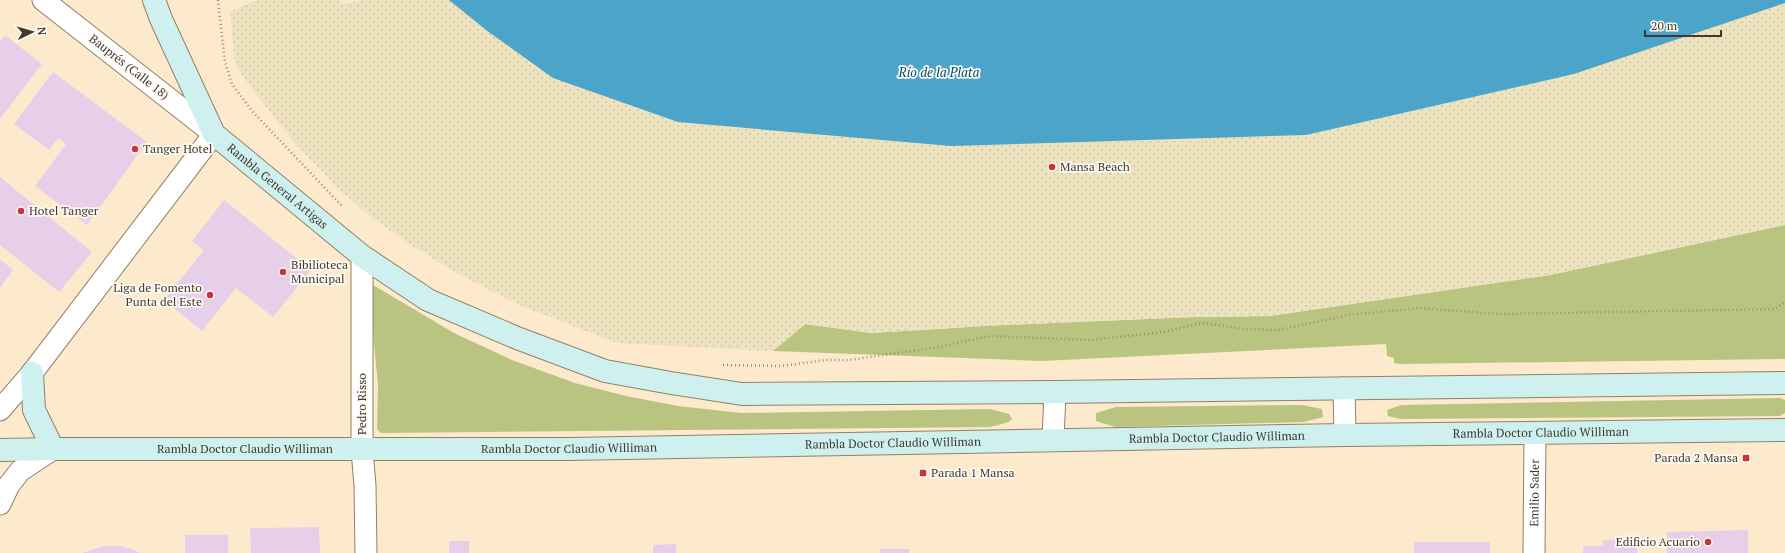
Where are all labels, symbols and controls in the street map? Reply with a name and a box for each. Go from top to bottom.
north arrow [12,12,52,52]
scale bar [1645,12,1721,38]
text: 20 m [1651,18,1678,33]
text: N [35,26,49,37]
street label: Bauprés (Calle 18) [87,31,172,102]
water label: Río de la Plata [898,63,979,81]
street label: Rambla General Artigas [224,140,331,232]
place label: Tanger Hotel [143,141,213,156]
marker: Tanger Hotel [130,144,140,154]
place label: Mansa Beach [1060,159,1130,174]
marker: Mansa Beach [1047,162,1057,172]
place label: Hotel Tanger [29,203,99,218]
marker: Hotel Tanger [16,206,26,216]
place label: Bibilioteca Municipal [291,257,348,286]
marker: Bibilioteca Municipal [278,267,288,277]
place label: Liga de Fomento Punta del Este [113,280,202,309]
marker: Liga de Fomento Punta del Este [205,290,215,300]
street label: Pedro Risso [354,373,369,435]
street label: Rambla Doctor Claudio Williman [1453,424,1629,441]
street label: Rambla Doctor Claudio Williman [1129,428,1305,446]
street label: Rambla Doctor Claudio Williman [805,434,981,452]
street label: Rambla Doctor Claudio Williman [481,439,657,456]
street label: Rambla Doctor Claudio Williman [157,441,333,456]
place label: Parada 2 Mansa [1654,450,1738,465]
marker: Parada 2 Mansa [1741,453,1751,463]
street label: Emilio Sader [1526,459,1542,527]
place label: Parada 1 Mansa [931,465,1015,480]
marker: Parada 1 Mansa [918,468,928,478]
place label: Edificio Acuario [1616,534,1700,549]
marker: Edificio Acuario [1703,537,1713,547]

